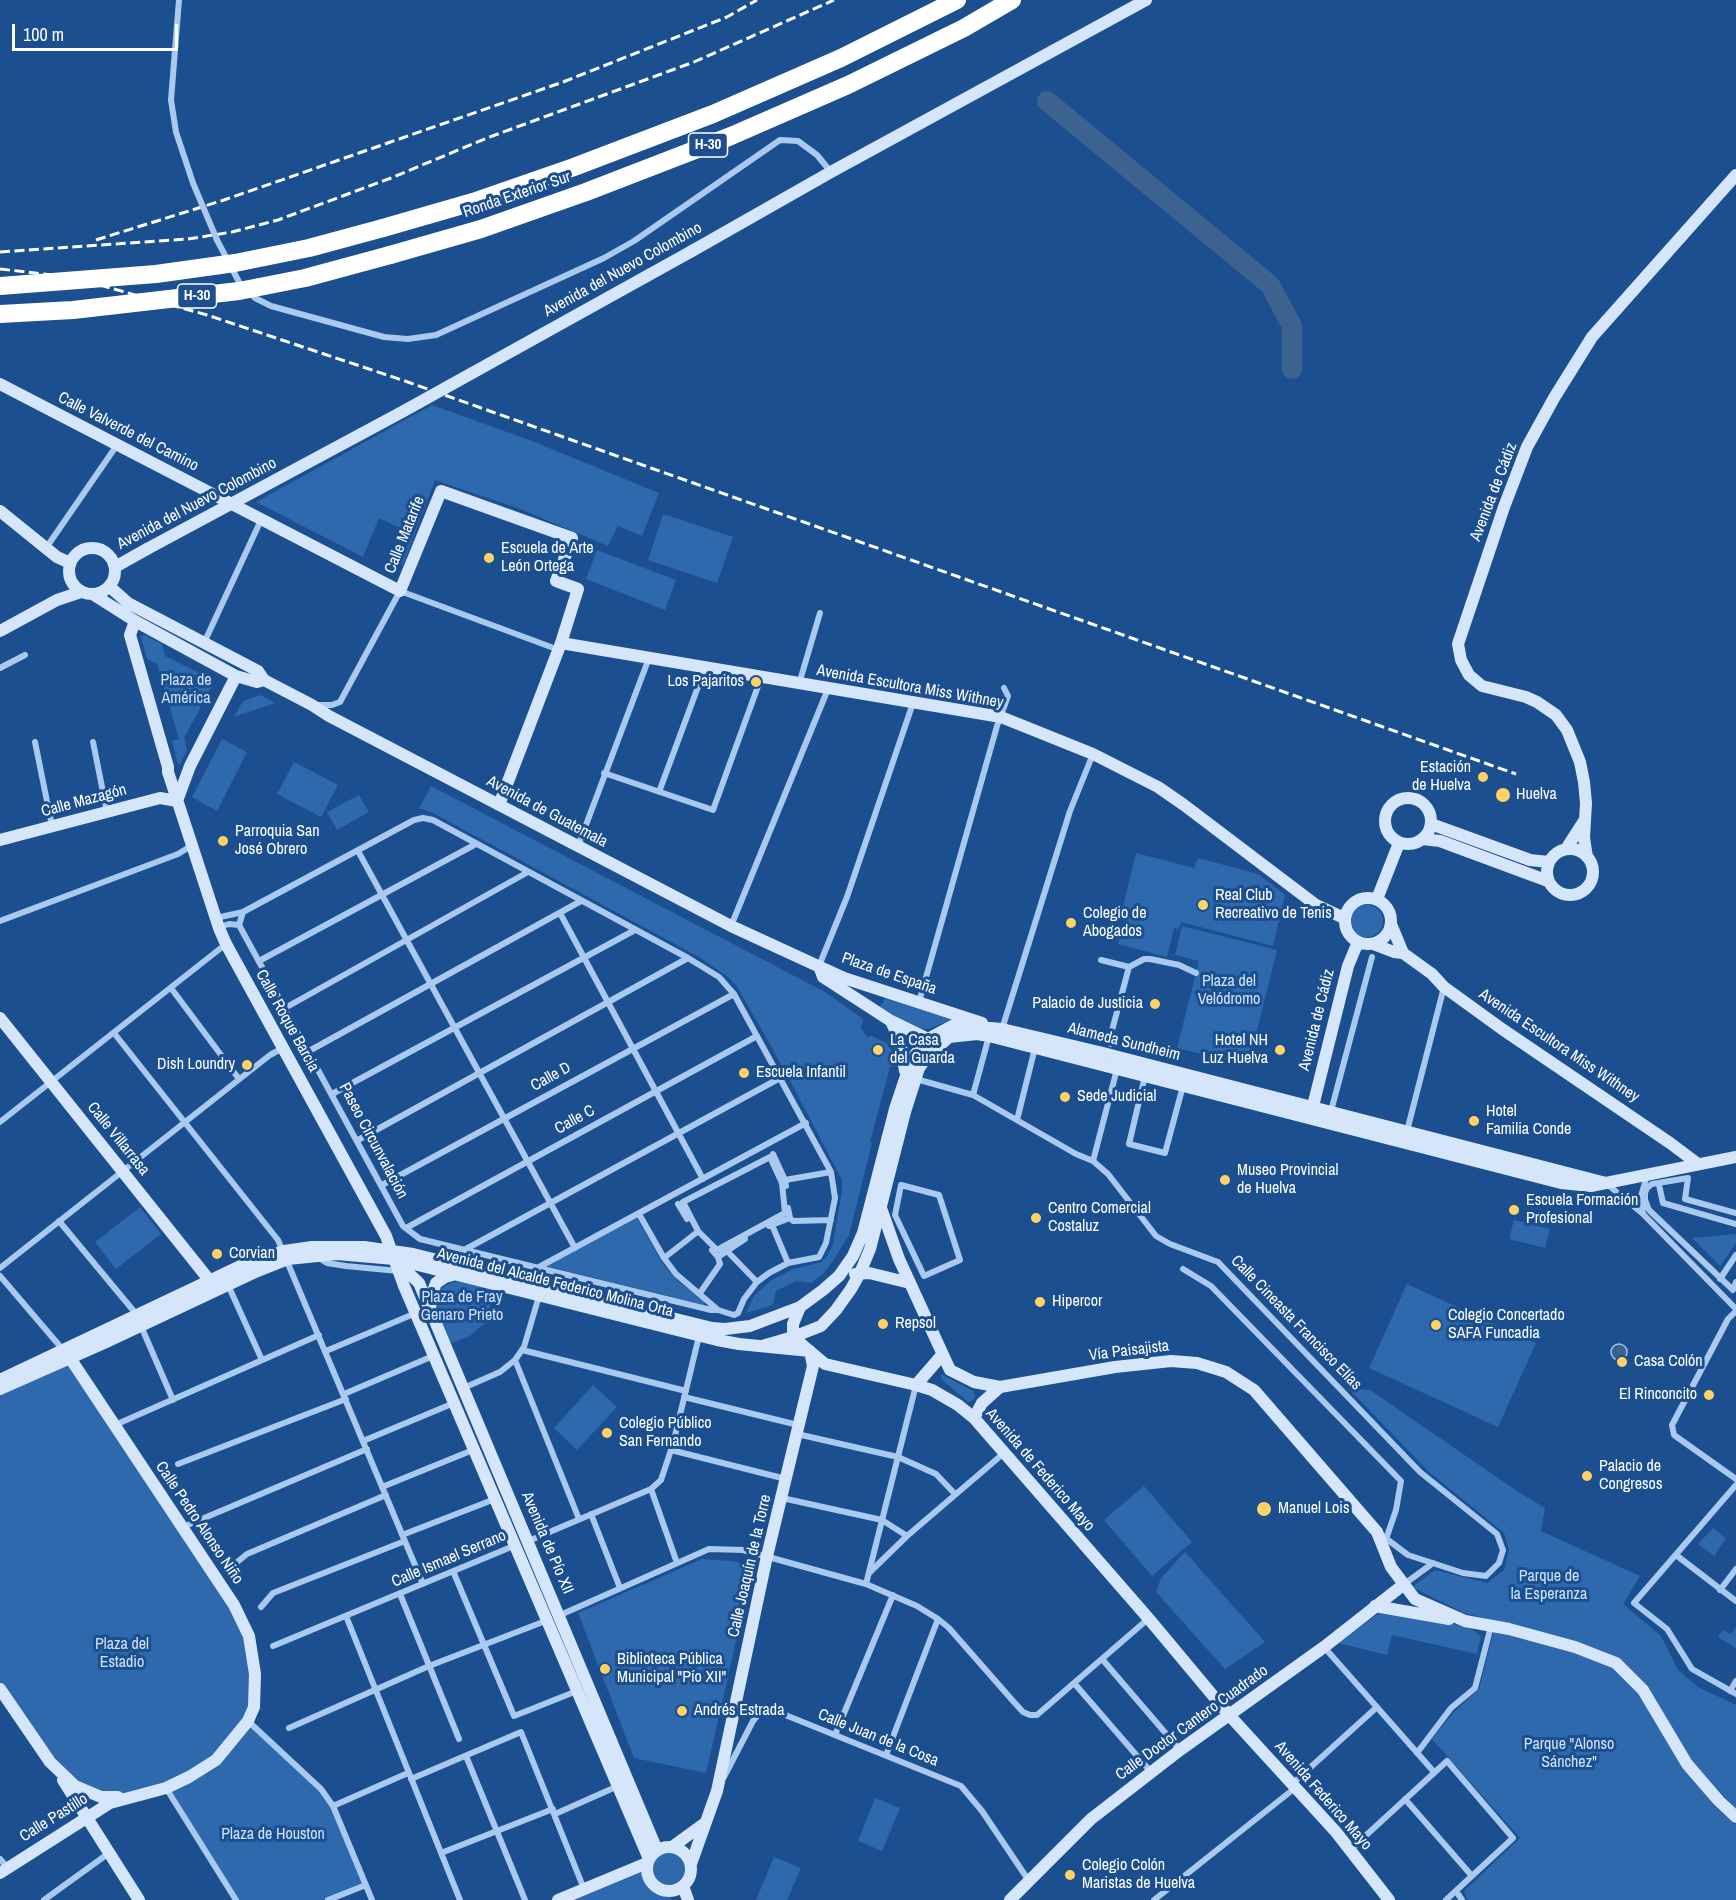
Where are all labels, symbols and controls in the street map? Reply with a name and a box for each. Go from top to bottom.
scale bar [15,12,182,50]
text: 100 m [23,22,64,47]
road number: H-30 [688,133,728,157]
street label: Ronda Exterior Sur [461,168,573,222]
street label: Avenida del Nuevo Colombino [541,219,705,321]
road number: H-30 [178,284,216,308]
street label: Calle Valverde del Camino [55,388,201,476]
street label: Avenida de Cádiz [1466,440,1522,544]
street label: Avenida del Nuevo Colombino [114,454,280,554]
street label: Calle Matarife [381,494,429,576]
place label: Escuela de Arte León Ortega [501,539,594,577]
marker: Escuela de Arte León Ortega [482,551,496,565]
street label: Avenida Escultora Miss Withney [815,661,1005,713]
park label: Plaza de América [160,671,212,709]
place label: Los Pajaritos [667,672,744,692]
marker: Los Pajaritos [749,675,763,689]
place label: Estación de Huelva [1412,758,1471,796]
marker: Estación de Huelva [1476,770,1490,784]
street label: Avenida de Guatemala [483,772,611,852]
street label: Calle Mazagón [39,780,129,822]
place label: Huelva [1516,785,1557,805]
marker: Huelva [1494,786,1512,804]
place label: Parroquia San José Obrero [235,822,320,860]
marker: Parroquia San José Obrero [216,834,230,848]
place label: Real Club Recreativo de Tenis [1215,886,1332,924]
marker: Real Club Recreativo de Tenis [1196,898,1210,912]
place label: Colegio de Abogados [1083,904,1146,942]
marker: Colegio de Abogados [1064,916,1078,930]
street label: Plaza de España [839,949,939,999]
street label: Calle Roque Barcia [251,967,323,1075]
street label: Avenida de Cádiz [1295,967,1339,1073]
park label: Plaza del Velódromo [1198,972,1260,1010]
street label: Avenida Escultora Miss Withney [1475,985,1643,1107]
place label: Palacio de Justicia [1032,994,1143,1014]
marker: Palacio de Justicia [1148,997,1162,1011]
street label: Alameda Sundheim [1066,1019,1182,1065]
place label: La Casa del Guarda [890,1031,955,1069]
place label: Hotel NH Luz Huelva [1202,1031,1268,1069]
marker: La Casa del Guarda [871,1043,885,1057]
marker: Hotel NH Luz Huelva [1273,1043,1287,1057]
place label: Dish Loundry [157,1055,235,1075]
marker: Dish Loundry [240,1058,254,1072]
street label: Calle D [528,1058,574,1096]
place label: Escuela Infantil [756,1063,846,1083]
marker: Escuela Infantil [737,1066,751,1080]
street label: Paseo Circunvalación [334,1080,412,1202]
place label: Sede Judicial [1077,1087,1157,1107]
marker: Sede Judicial [1058,1090,1072,1104]
street label: Calle Villarrasa [83,1098,153,1180]
street label: Calle C [552,1101,598,1139]
place label: Hotel Familia Conde [1486,1102,1571,1140]
marker: Hotel Familia Conde [1467,1114,1481,1128]
place label: Museo Provincial de Huelva [1237,1161,1338,1199]
marker: Museo Provincial de Huelva [1218,1173,1232,1187]
place label: Escuela Formación Profesional [1526,1191,1638,1229]
place label: Centro Comercial Costaluz [1048,1199,1151,1237]
marker: Escuela Formación Profesional [1507,1203,1521,1217]
marker: Centro Comercial Costaluz [1029,1211,1043,1225]
place label: Corvian [229,1244,275,1264]
street label: Avenida del Alcalde Federico Molina Orta [435,1244,675,1322]
marker: Corvian [210,1247,224,1261]
street label: Calle Cineasta Francisco Elías [1227,1252,1365,1394]
park label: Plaza de Fray Genaro Prieto [421,1288,503,1326]
place label: Hipercor [1052,1292,1102,1312]
marker: Hipercor [1033,1295,1047,1309]
place label: Colegio Concertado SAFA Funcadia [1448,1306,1565,1344]
place label: Repsol [895,1314,936,1334]
marker: Repsol [876,1317,890,1331]
marker: Colegio Concertado SAFA Funcadia [1429,1318,1443,1332]
street label: Vía Paisajista [1088,1337,1170,1365]
place label: Casa Colón [1634,1352,1703,1372]
marker: Casa Colón [1615,1355,1629,1369]
place label: El Rinconcito [1619,1385,1697,1405]
marker: El Rinconcito [1702,1388,1716,1402]
street label: Avenida de Federico Mayo [981,1405,1099,1535]
place label: Colegio Público San Fernando [619,1414,712,1452]
marker: Colegio Público San Fernando [600,1426,614,1440]
place label: Palacio de Congresos [1599,1457,1662,1495]
street label: Calle Pedro Alonso Niño [151,1458,247,1588]
marker: Palacio de Congresos [1580,1469,1594,1483]
street label: Avenida de Pío XII [517,1489,577,1597]
street label: Calle Joaquín de la Torre [724,1493,776,1639]
place label: Manuel Lois [1278,1499,1349,1519]
marker: Manuel Lois [1255,1500,1273,1518]
street label: Calle Ismael Serrano [389,1526,509,1592]
park label: Parque de la Esperanza [1511,1567,1587,1605]
park label: Plaza del Estadio [95,1635,149,1673]
place label: Biblioteca Pública Municipal "Pío XII" [617,1650,726,1688]
street label: Calle Doctor Cantero Cuadrado [1112,1661,1272,1785]
marker: Biblioteca Pública Municipal "Pío XII" [598,1662,612,1676]
place label: Andrés Estrada [694,1701,784,1721]
marker: Andrés Estrada [675,1704,689,1718]
street label: Calle Juan de la Cosa [815,1705,941,1771]
park label: Parque "Alonso Sánchez" [1524,1735,1614,1773]
street label: Avenida Federico Mayo [1270,1737,1376,1855]
street label: Calle Pastillo [16,1790,92,1846]
park label: Plaza de Houston [221,1825,325,1845]
place label: Colegio Colón Maristas de Huelva [1082,1856,1195,1894]
marker: Colegio Colón Maristas de Huelva [1063,1868,1077,1882]

